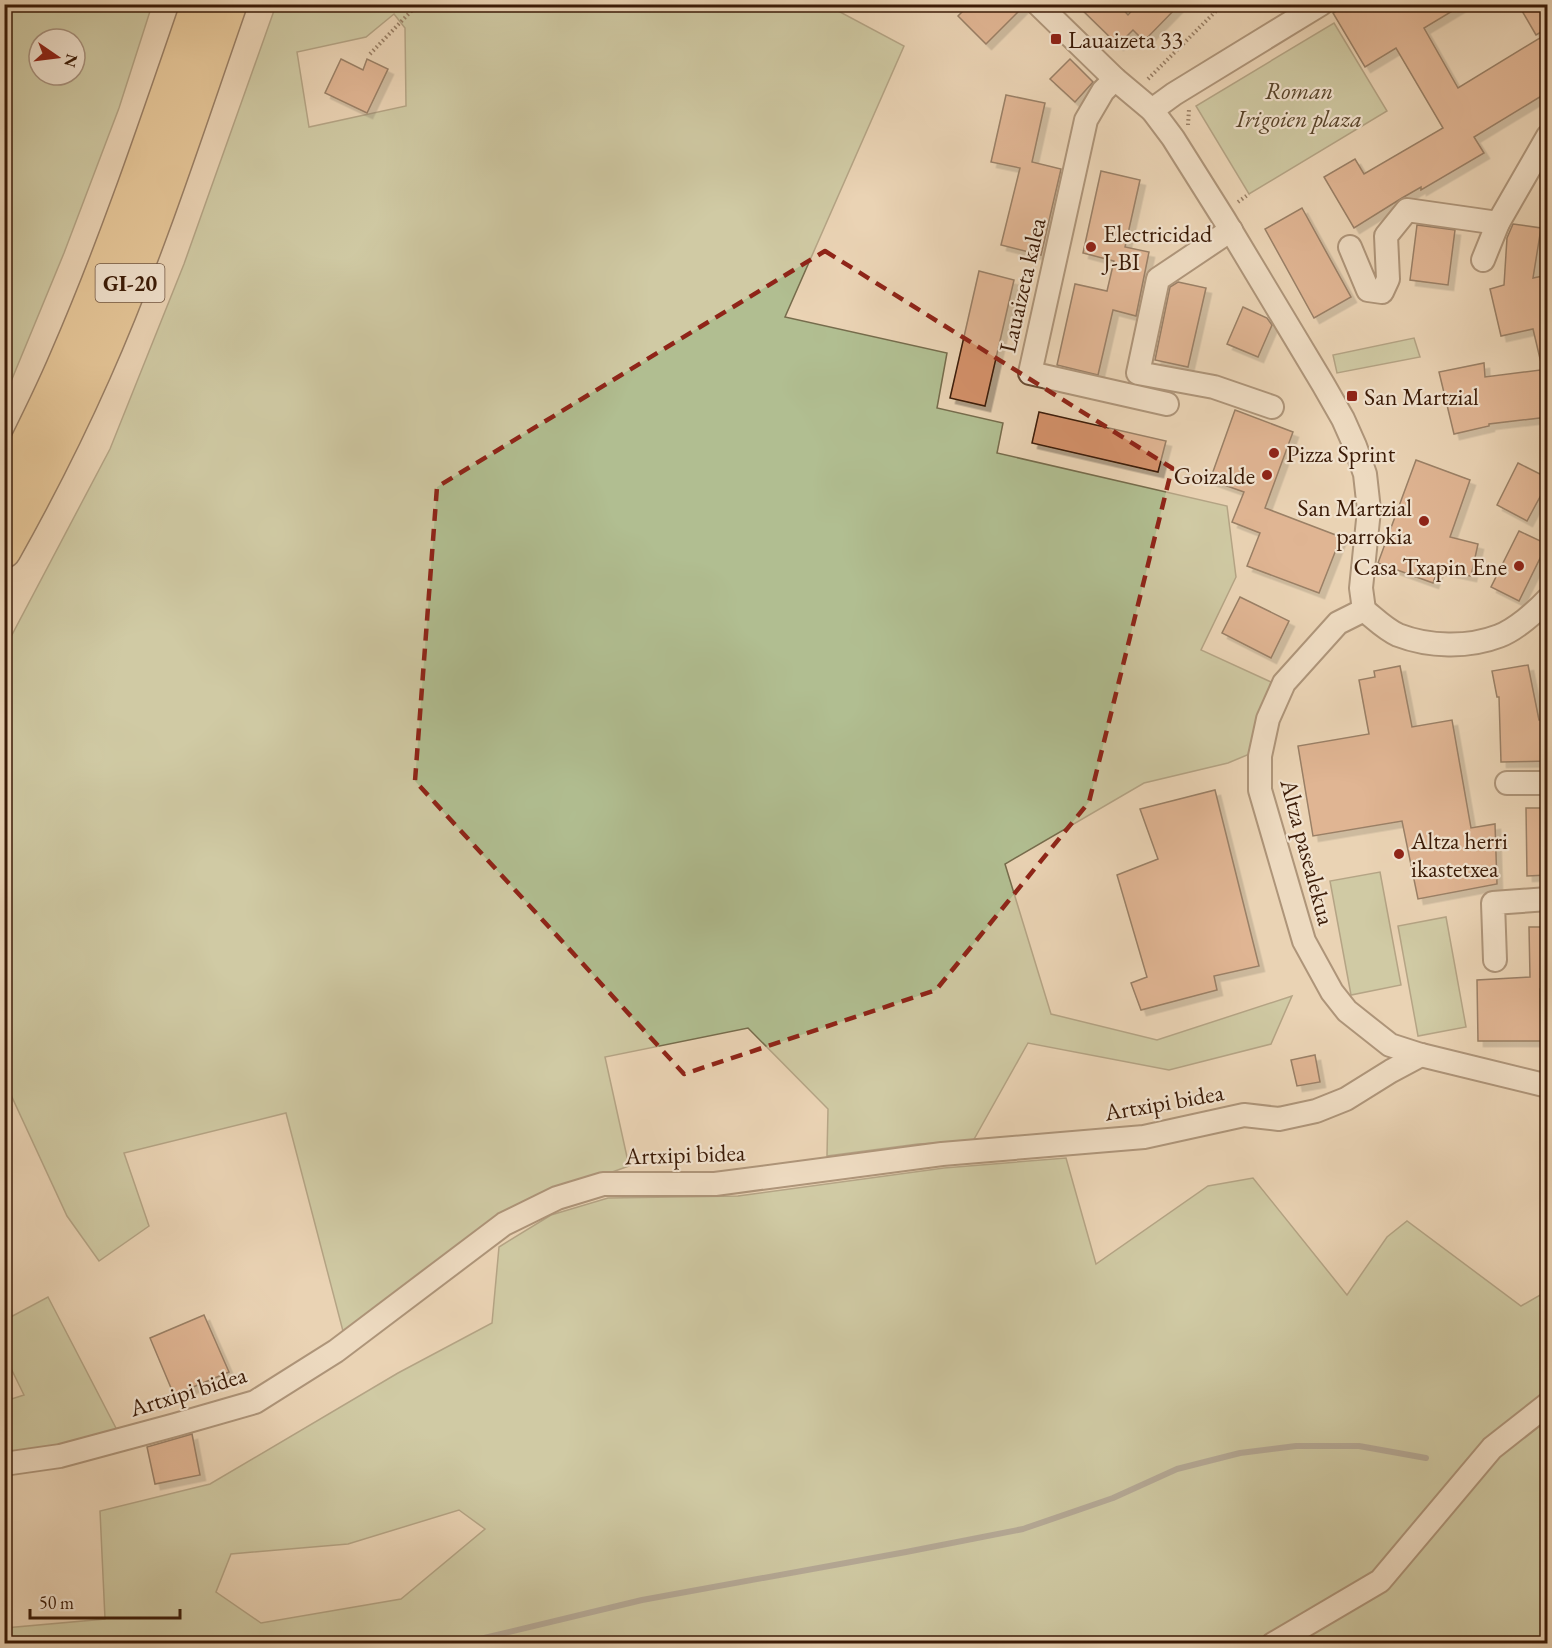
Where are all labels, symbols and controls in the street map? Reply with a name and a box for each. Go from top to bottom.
place label: Lauaizeta 33 [1068,24,1183,55]
north arrow [27,27,87,87]
marker: Lauaizeta 33 [1049,32,1063,46]
text: N [59,52,83,69]
park label: Roman Irigoien plaza [1235,75,1362,134]
street label: Lauaizeta kalea [991,214,1053,355]
place label: Electricidad J-BI [1101,218,1213,277]
marker: Electricidad J-BI [1084,240,1098,254]
road number: GI-20 [96,264,164,302]
place label: San Martzial [1364,381,1479,412]
marker: San Martzial [1345,389,1359,403]
place label: Pizza Sprint [1286,438,1396,469]
marker: Pizza Sprint [1267,446,1281,460]
place label: Goizalde [1174,460,1255,491]
marker: Goizalde [1260,468,1274,482]
place label: San Martzial parrokia [1297,492,1412,551]
marker: San Martzial parrokia [1417,514,1431,528]
place label: Casa Txapin Ene [1353,551,1507,582]
marker: Casa Txapin Ene [1512,559,1526,573]
street label: Altza pasealekua [1273,774,1343,929]
place label: Altza herri ikastetxea [1410,825,1508,884]
marker: Altza herri ikastetxea [1392,847,1406,861]
street label: Artxipi bidea [1101,1076,1227,1128]
street label: Artxipi bidea [623,1136,746,1172]
street label: Artxipi bidea [125,1358,251,1424]
scale bar [30,1582,180,1620]
text: 50 m [39,1591,74,1614]

